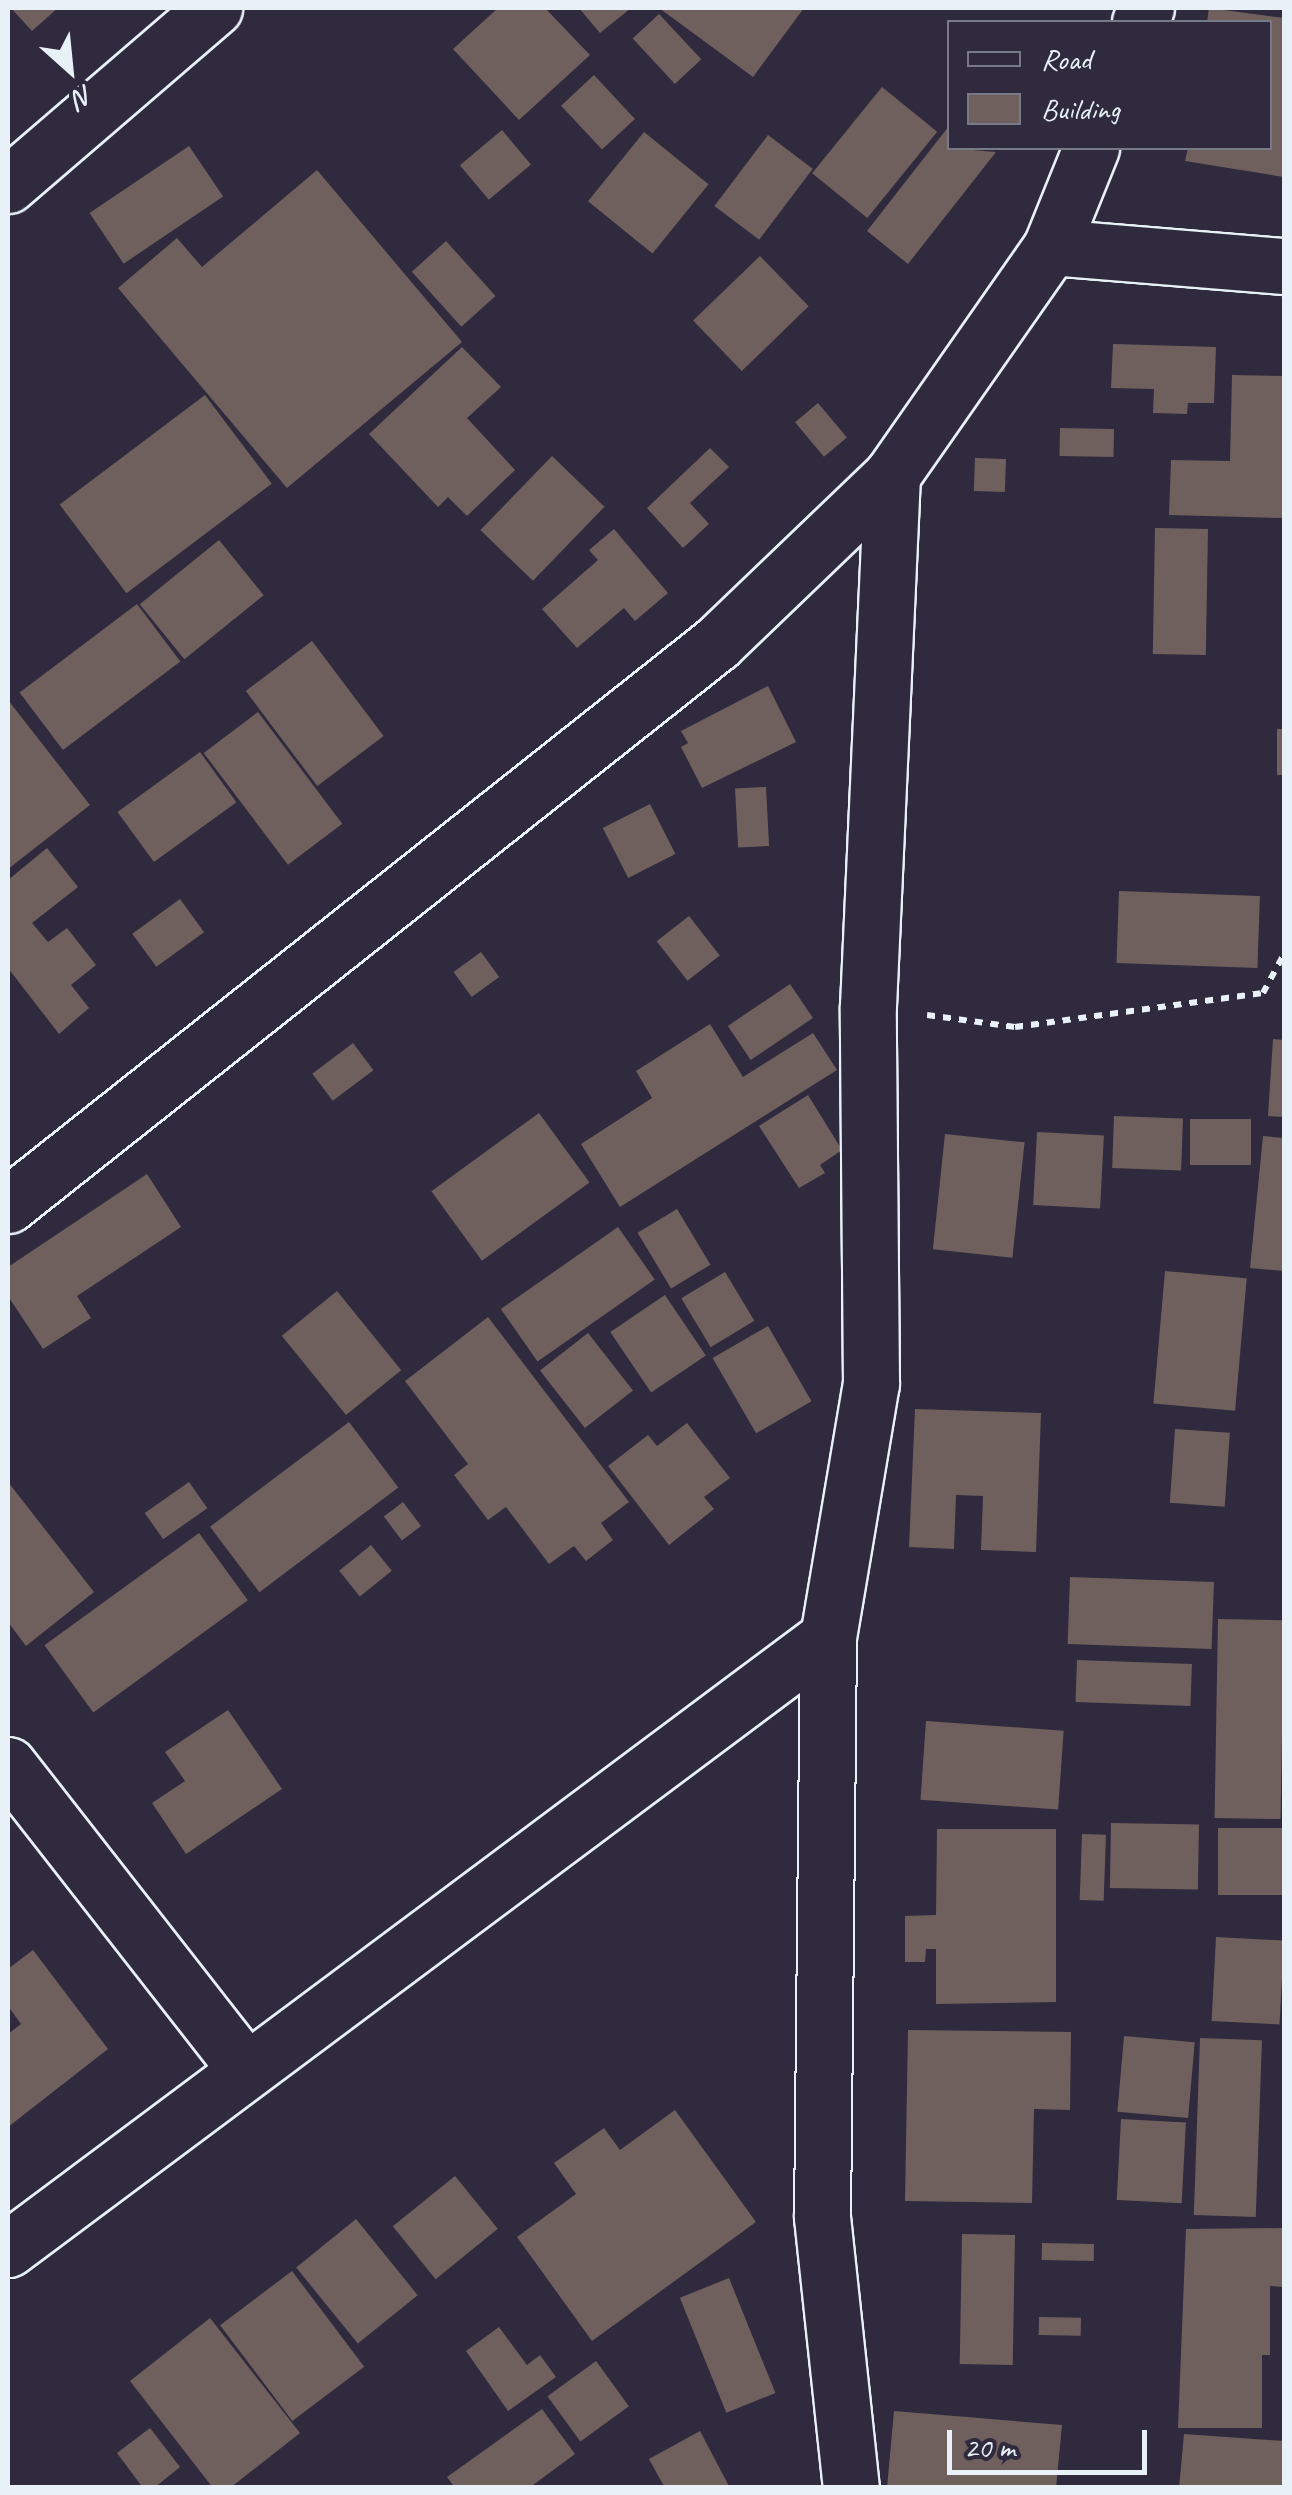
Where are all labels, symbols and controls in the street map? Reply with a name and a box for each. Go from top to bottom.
north arrow [20,20,120,120]
legend [947,20,1272,150]
text: Road [1041,40,1091,78]
text: N [68,78,100,117]
text: Building [1041,90,1120,128]
scale bar [952,2410,1152,2472]
text: 20 m [964,2428,1015,2466]

